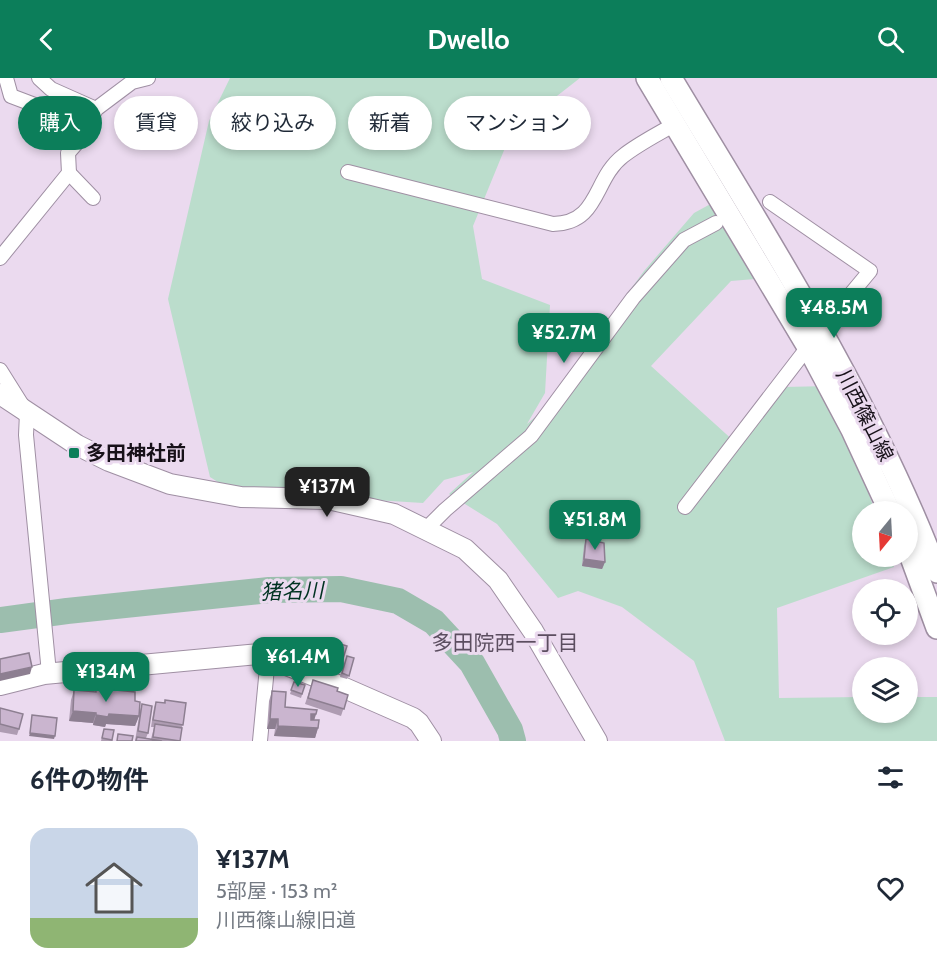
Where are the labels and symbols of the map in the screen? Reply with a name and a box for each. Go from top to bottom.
pin: ¥48.5M [785,288,883,339]
pin: ¥52.7M [515,313,613,364]
street label: 川西篠山線 [832,365,898,465]
place label: 多田神社前 [86,441,186,465]
marker: 多田神社前 [67,446,81,460]
pin: ¥137M [285,467,369,518]
pin: ¥51.8M [546,500,644,551]
north arrow [852,501,918,567]
water label: 猪名川 [260,577,326,605]
district label: 多田院西一丁目 [432,630,579,655]
pin: ¥61.4M [249,637,347,688]
pin: ¥134M [64,652,148,703]

